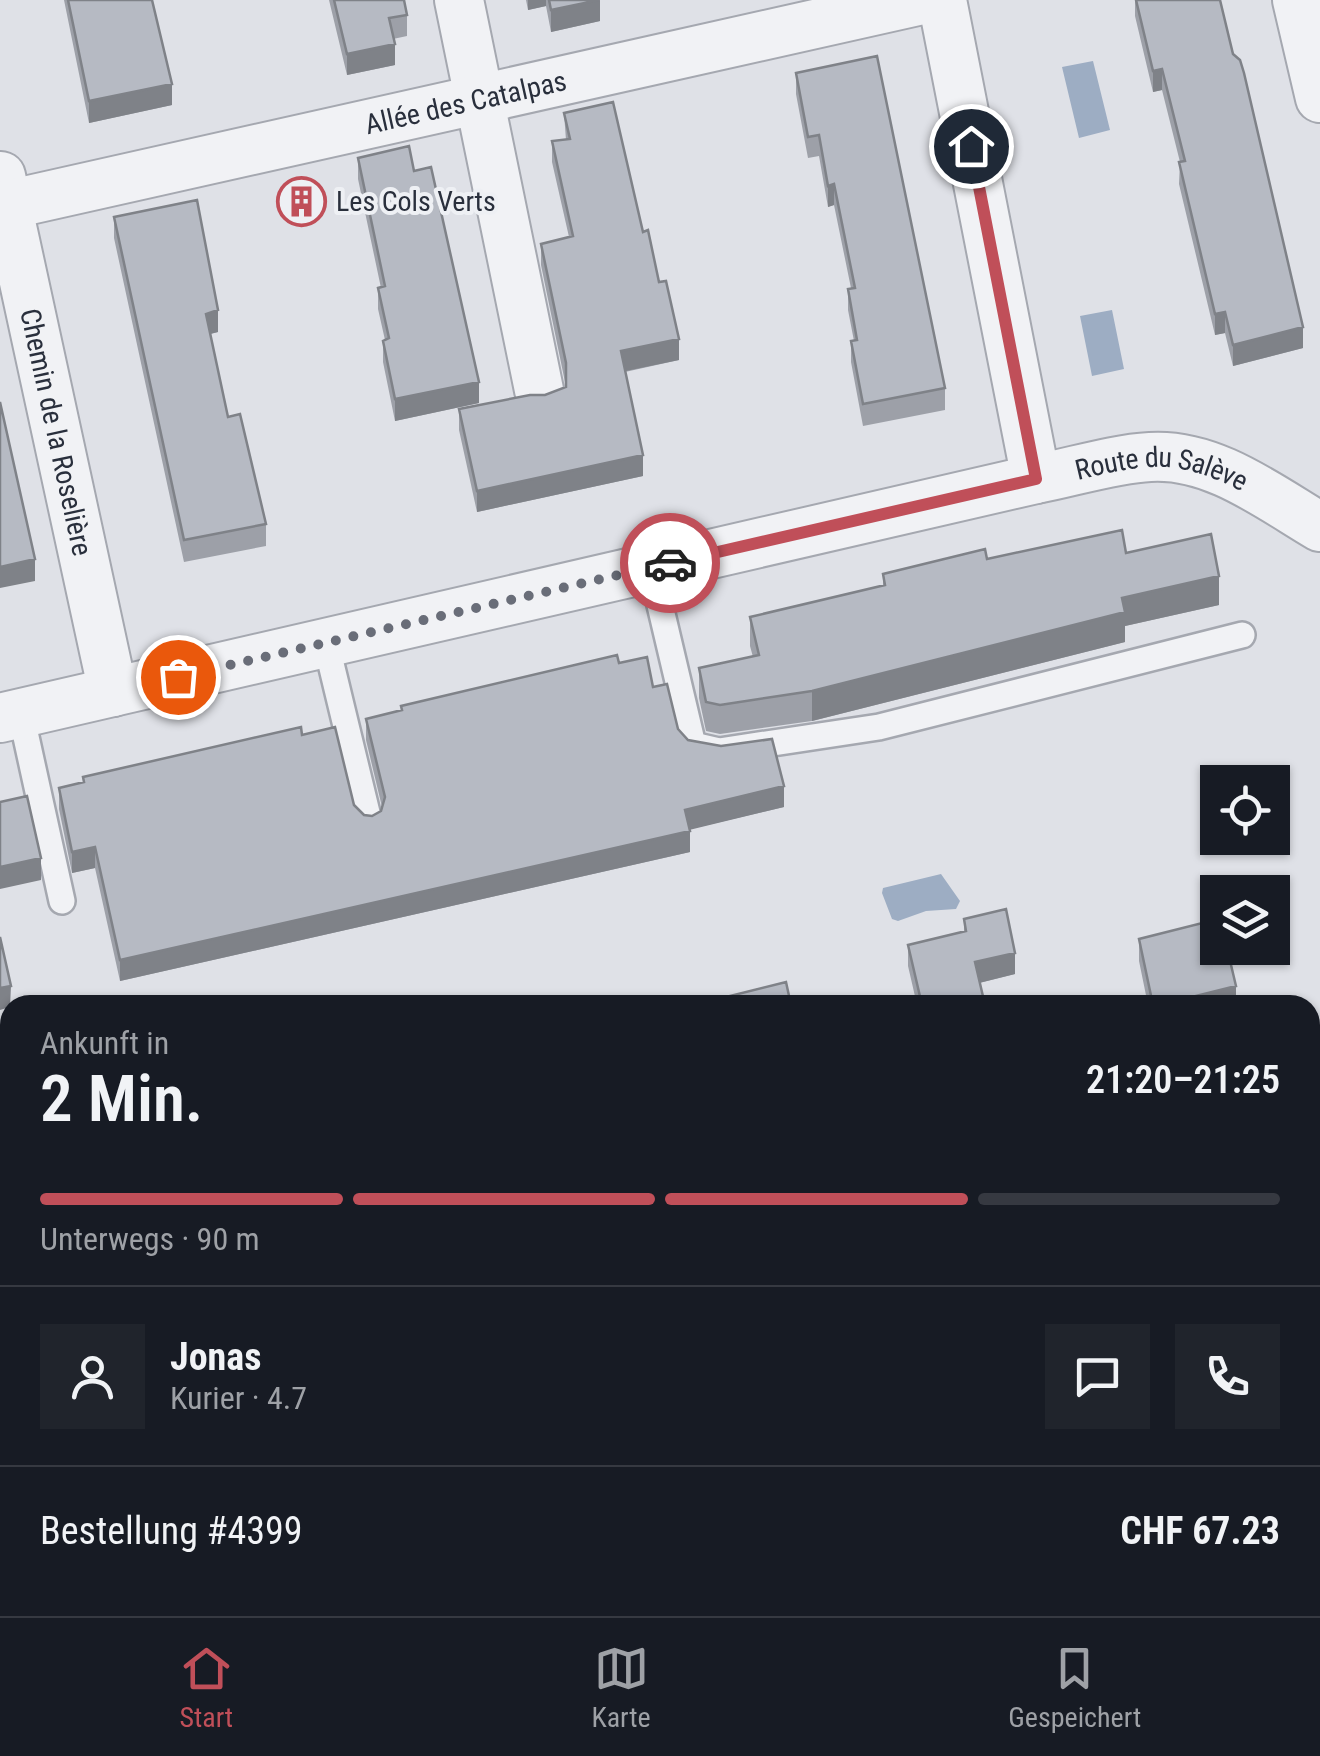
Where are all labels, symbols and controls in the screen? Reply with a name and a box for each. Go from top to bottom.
street label: Allée des Catalpas [362,64,570,141]
pin [929,104,1014,189]
icon: home [944,119,999,174]
building icon: Les Cols Verts [275,175,327,227]
place label: Les Cols Verts [336,185,496,218]
street label: Chemin de la Roselière [13,305,99,559]
street label: Route du Salève [1072,441,1253,498]
courier [620,513,720,613]
icon: car [643,536,698,591]
pin [136,635,221,720]
icon: bag [151,650,206,705]
map controls [1200,765,1290,965]
button: locate [1200,765,1290,855]
button: layers [1200,875,1290,965]
text: Ankunft in [40,1024,169,1062]
text: 21:20–21:25 [1086,1058,1280,1102]
text: 2 Min. [40,1061,203,1137]
text: Unterwegs · 90 m [40,1220,260,1258]
button: person [40,1324,145,1429]
button: chat [1045,1324,1150,1429]
button: phone [1175,1324,1280,1429]
text: Jonas [170,1335,261,1379]
text: Kurier · 4.7 [170,1379,307,1417]
text: Bestellung #4399 [40,1509,302,1553]
text: CHF 67.23 [1120,1509,1280,1553]
tab: Start [179,1641,234,1734]
tab: Karte [591,1641,651,1734]
tab: Gespeichert [1008,1641,1141,1734]

